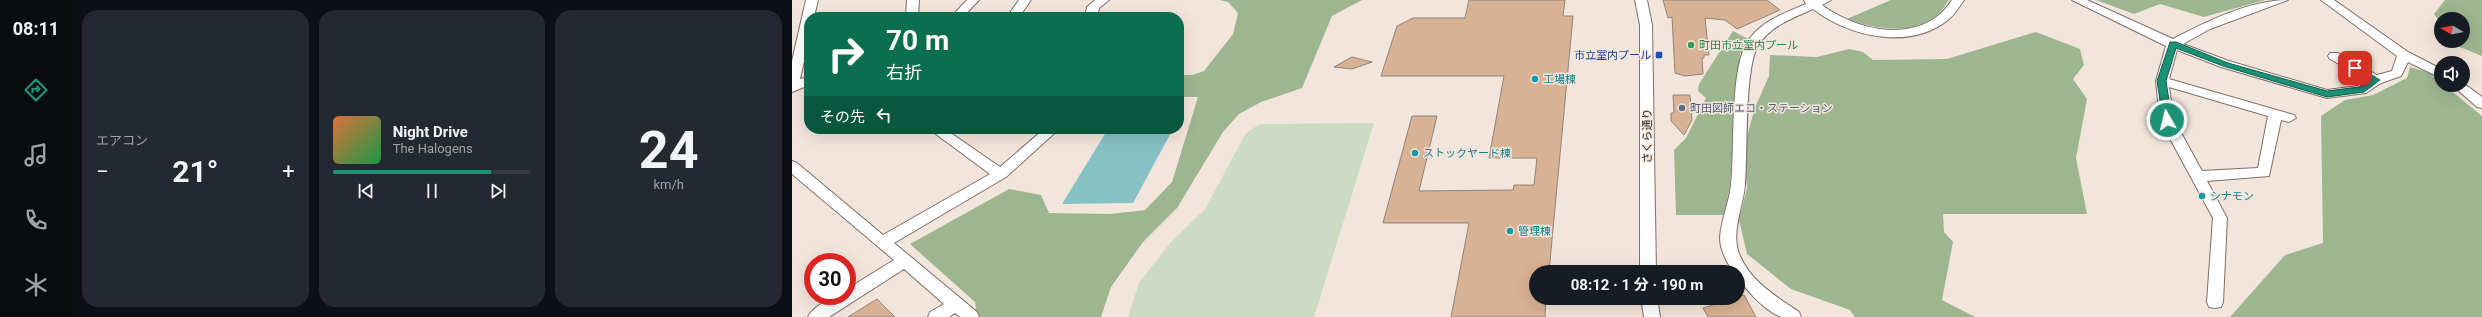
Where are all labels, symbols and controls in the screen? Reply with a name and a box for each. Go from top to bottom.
north arrow [2434,12,2470,48]
map controls [2434,12,2470,92]
text: 08:11 [13,18,59,39]
text: 70 m [886,24,949,57]
icon: right [820,28,872,80]
place label: 町田市立室内プール [1699,39,1798,52]
marker: 町田市立室内プール [1686,40,1696,50]
place label: 市立室内プール [1574,49,1651,62]
marker: 市立室内プール [1654,50,1664,60]
pin [2338,51,2372,85]
button: sound [2434,56,2470,92]
icon: arrive [2344,57,2366,79]
text: 右折 [886,62,922,83]
place label: 工場棟 [1543,73,1576,86]
marker: 工場棟 [1530,74,1540,84]
icon: directions [22,76,50,104]
position arrow [2146,99,2188,141]
place label: 町田図師エコ・ステーション [1690,102,1833,115]
marker: 町田図師エコ・ステーション [1677,103,1687,113]
icon: left [873,104,895,126]
text: その先 [820,108,865,126]
street label: さくら通り [1641,109,1654,164]
text: 24 [639,120,699,181]
text: Night Drive [393,123,468,141]
text: エアコン [96,133,148,148]
icon: music [22,141,50,169]
text: The Halogens [393,141,473,156]
place label: ストックヤード棟 [1423,147,1511,160]
marker: ストックヤード棟 [1410,148,1420,158]
text: 21° [172,154,218,189]
text: − [96,159,109,184]
text: + [282,159,295,184]
text: km/h [653,177,684,192]
icon: previous [355,180,377,202]
icon: pause [421,180,443,202]
icon: next [487,180,509,202]
place label: シナモン [2210,190,2254,203]
marker: シナモン [2197,191,2207,201]
icon: phone [22,206,50,234]
place label: 管理棟 [1518,225,1551,238]
marker: 管理棟 [1505,226,1515,236]
speed limit sign: 30 [804,253,856,305]
icon: climate [22,271,50,299]
text: 08:12 · 1 分 · 190 m [1571,276,1703,294]

